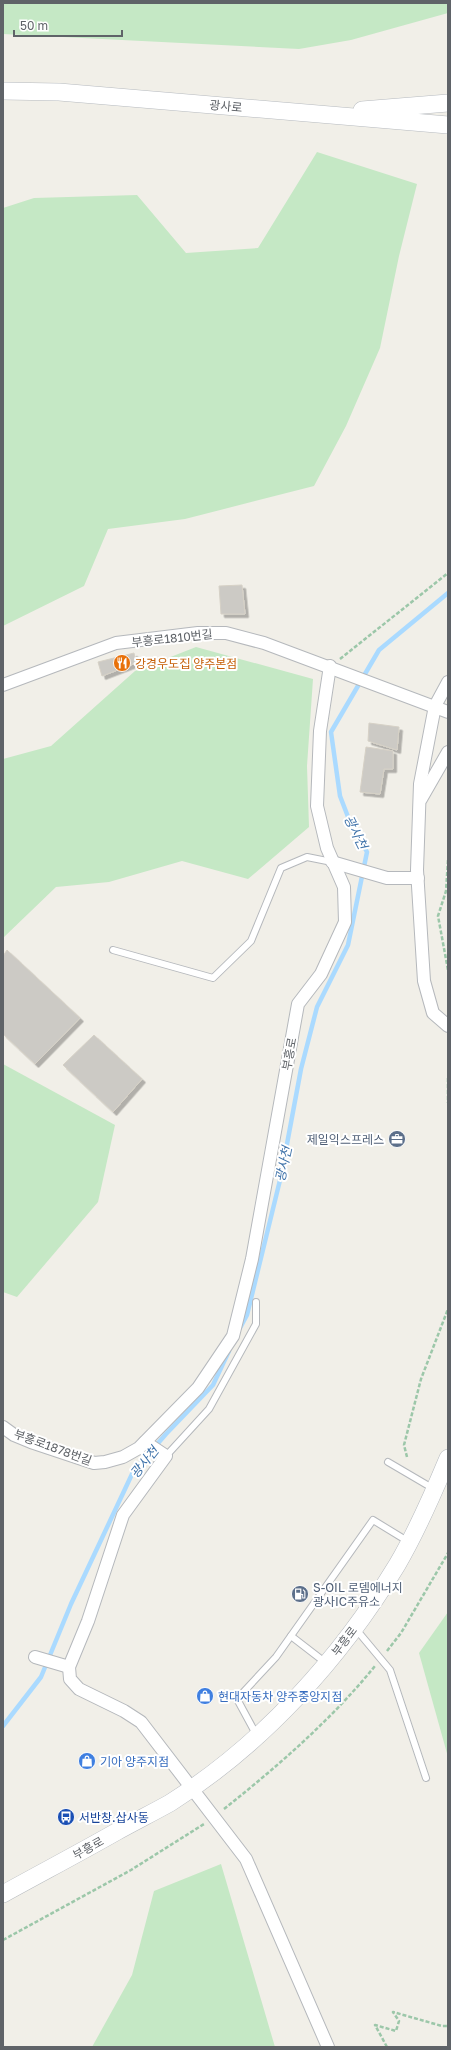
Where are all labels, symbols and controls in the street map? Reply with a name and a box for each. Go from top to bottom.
scale bar [14,12,122,38]
text: 50 m [20,18,48,33]
street label: 광사로 [209,97,243,115]
street label: 부흥로1810번길 [131,626,213,650]
restaurant icon: 강경우도집 양주본점 [112,653,132,673]
place label: 강경우도집 양주본점 [135,656,237,671]
water label: 광사천 [341,812,372,853]
street label: 부흥로 [279,1036,299,1072]
office icon: 제일익스프레스 [387,1129,407,1149]
place label: 제일익스프레스 [307,1132,384,1147]
water label: 광사천 [271,1144,295,1183]
street label: 부흥로1878번길 [12,1426,94,1468]
water label: 광사천 [126,1442,162,1481]
place label: S-OIL 로뎀에너지 광사IC주유소 [313,1580,403,1609]
fuel station icon: S-OIL 로뎀에너지 광사IC주유소 [290,1584,310,1604]
street label: 부흥로 [328,1623,360,1659]
shop icon: 현대자동차 양주중앙지점 [195,1686,215,1706]
place label: 현대자동차 양주중앙지점 [218,1689,342,1704]
shop icon: 기아 양주지점 [77,1751,97,1771]
place label: 기아 양주지점 [100,1754,169,1769]
bus stop icon: 서반창.삽사동 [56,1807,76,1827]
place label: 서반창.삽사동 [79,1810,149,1825]
street label: 부흥로 [70,1833,106,1863]

